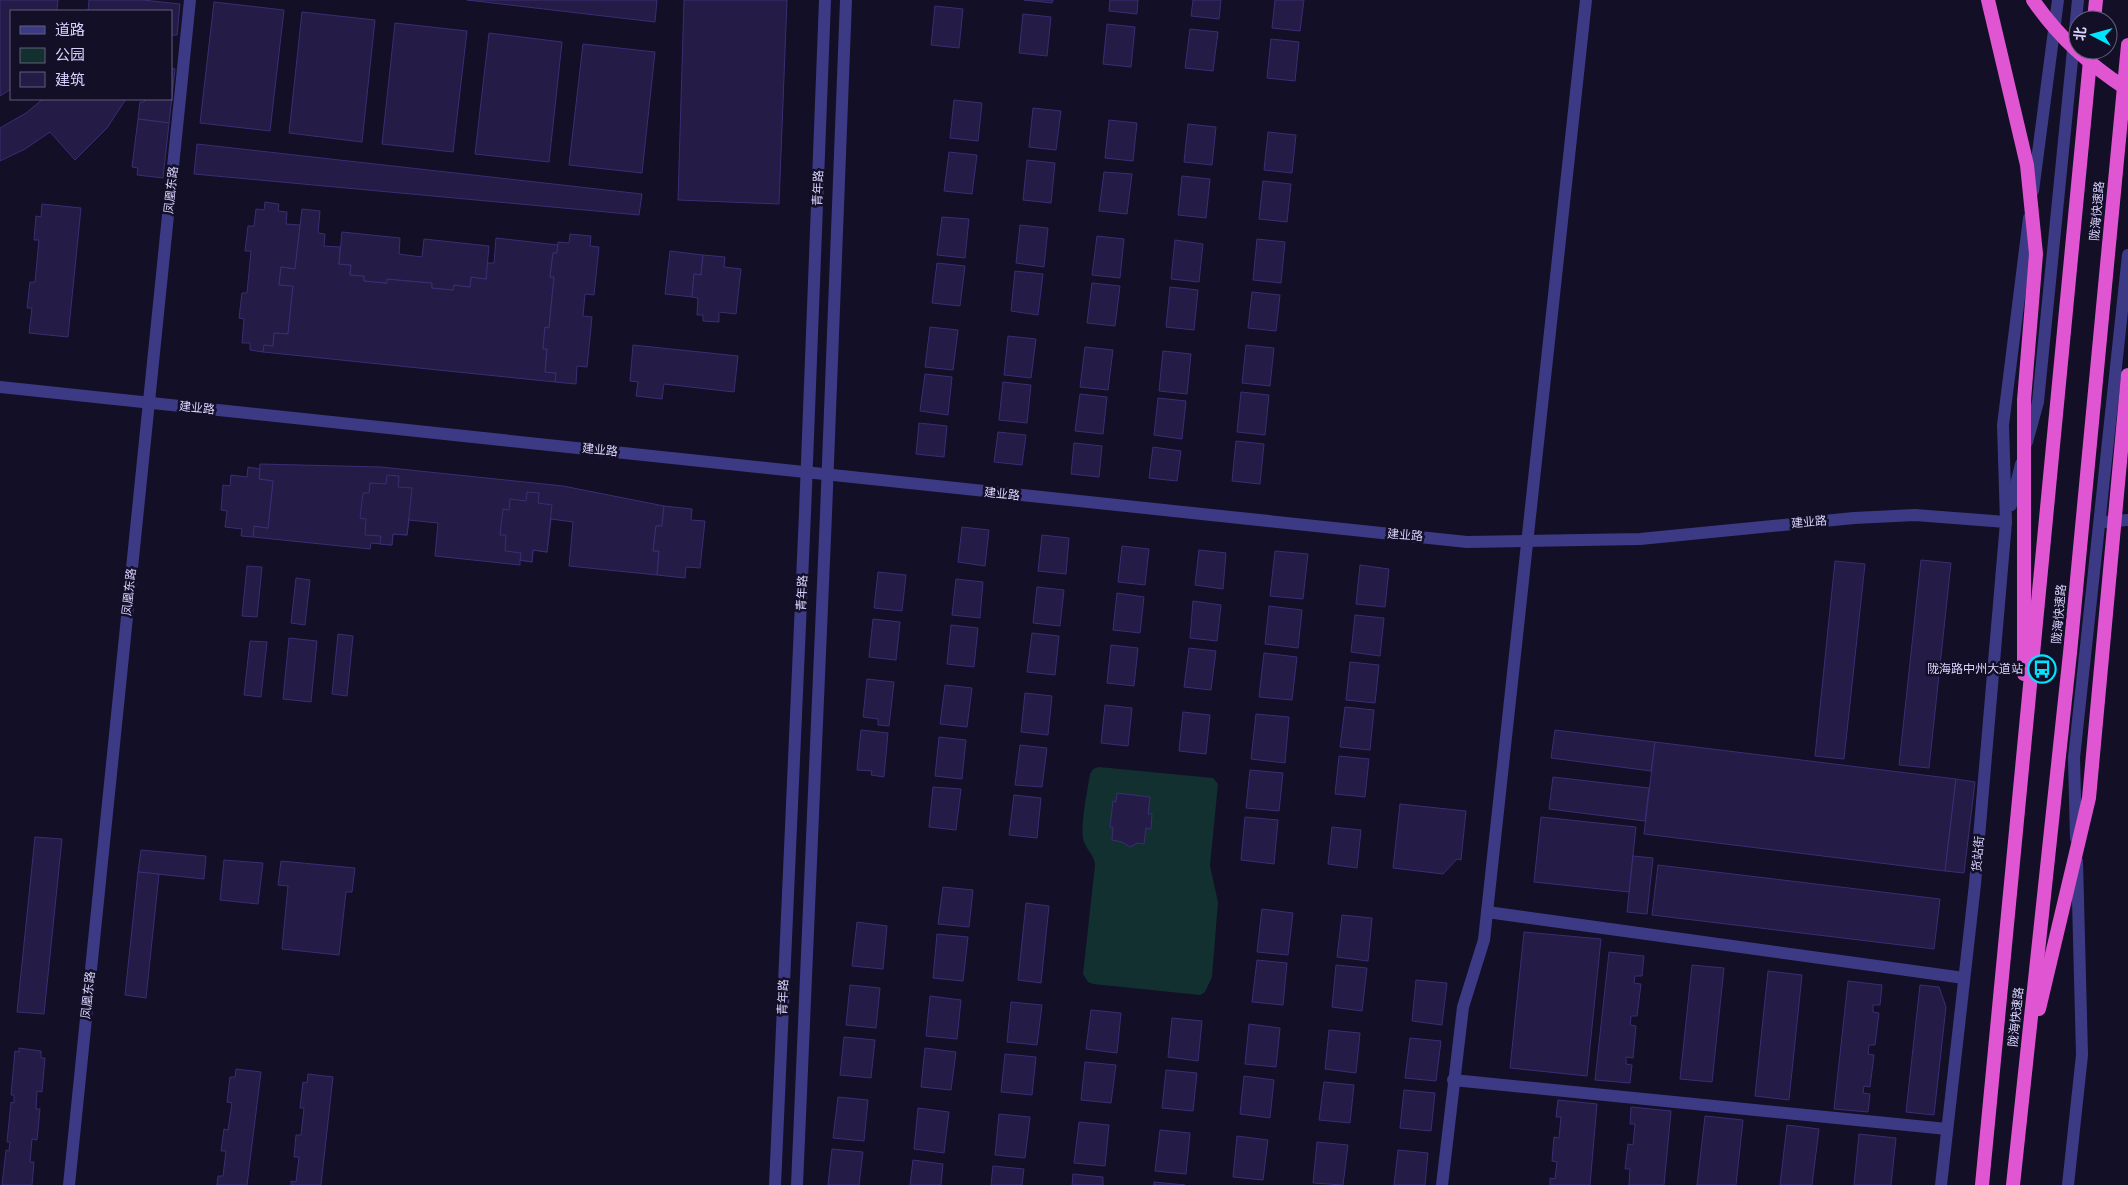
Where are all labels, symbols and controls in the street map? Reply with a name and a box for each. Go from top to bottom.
legend [10,10,172,100]
north arrow [2068,10,2118,60]
text: 道路 [55,20,85,38]
text: 北 [2070,26,2089,41]
text: 公园 [55,45,85,63]
text: 建筑 [55,70,85,88]
street label: 凤凰东路 [161,165,180,215]
street label: 青年路 [809,170,826,206]
street label: 陇海快速路 [2086,180,2107,242]
street label: 建业路 [178,398,216,417]
street label: 建业路 [581,440,619,459]
street label: 建业路 [983,484,1021,503]
street label: 建业路 [1790,512,1828,531]
street label: 建业路 [1386,525,1424,544]
street label: 凤凰东路 [119,567,138,617]
street label: 青年路 [793,575,810,611]
street label: 陇海快速路 [2048,583,2069,645]
bus stop icon: 陇海路中州大道站 [2027,654,2057,684]
place label: 陇海路中州大道站 [1927,661,2023,676]
street label: 货站街 [1968,835,1987,873]
street label: 凤凰东路 [78,970,97,1020]
street label: 青年路 [774,979,791,1015]
street label: 陇海快速路 [2005,986,2026,1048]

